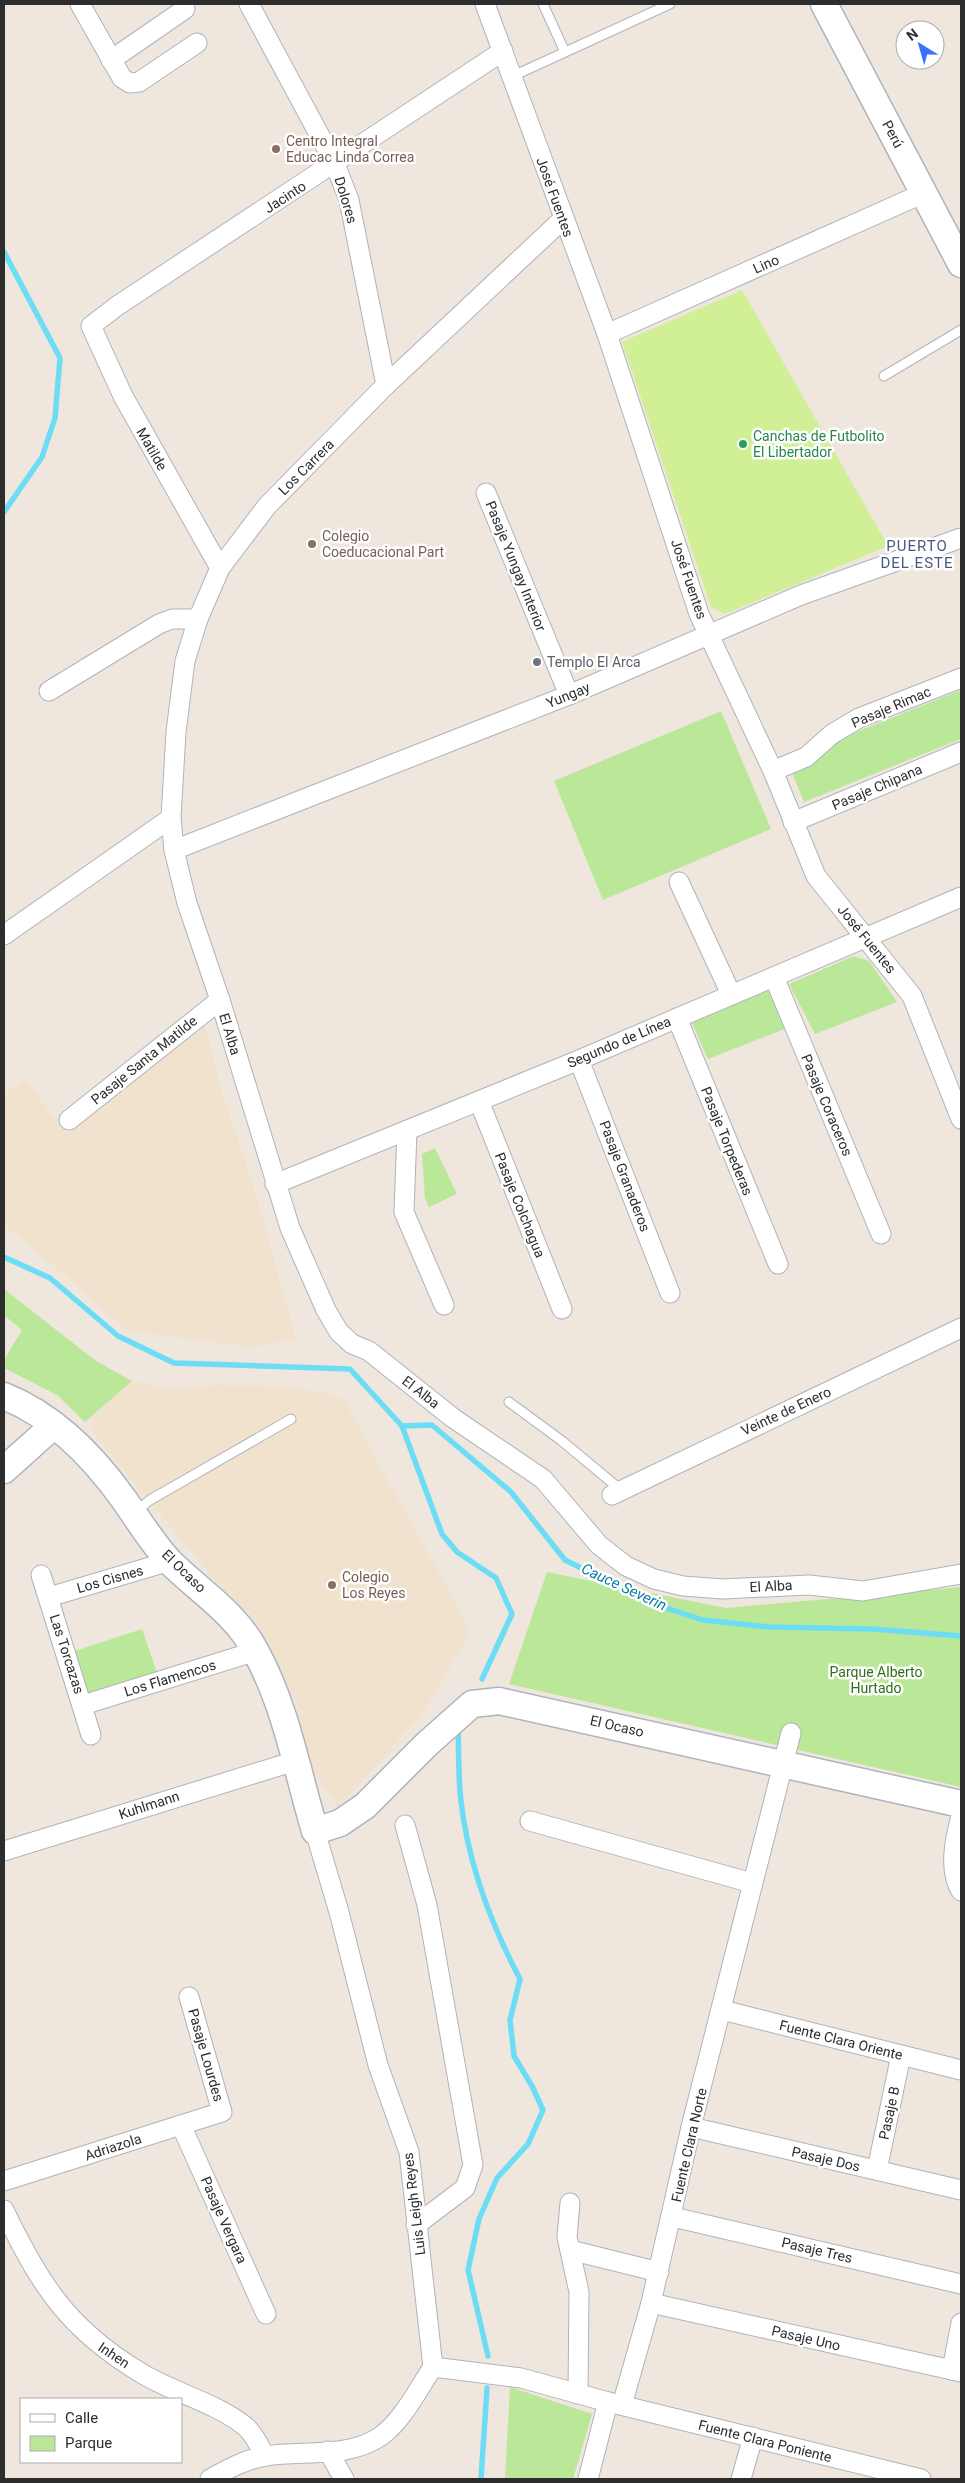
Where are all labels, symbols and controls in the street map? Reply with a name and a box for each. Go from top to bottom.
north arrow [895,20,945,70]
text: N [903,25,921,44]
street label: Perú [879,118,907,150]
place label: Centro Integral Educac Linda Correa [286,133,414,165]
marker: Centro Integral Educac Linda Correa [270,143,282,155]
street label: José Fuentes [533,155,577,239]
street label: Dolores [331,175,361,225]
street label: Jacinto [261,178,309,216]
street label: Lino [751,251,781,277]
street label: Matilde [133,425,171,473]
place label: Canchas de Futbolito El Libertador [753,428,885,460]
street label: Los Carrera [275,436,337,498]
marker: Canchas de Futbolito El Libertador [737,438,749,450]
street label: Pasaje Yungay Interior [483,499,550,634]
place label: Colegio Coeducacional Part [322,528,444,560]
street label: José Fuentes [668,537,710,621]
district label: PUERTO DEL ESTE [880,537,954,572]
marker: Colegio Coeducacional Part [306,538,318,550]
place label: Templo El Arca [547,654,641,670]
marker: Templo El Arca [531,656,543,668]
street label: Yungay [544,679,592,711]
street label: Pasaje Rimac [849,683,933,731]
street label: Pasaje Chipana [829,761,925,813]
street label: José Fuentes [834,902,900,976]
street label: El Alba [216,1011,244,1057]
street label: Pasaje Santa Matilde [88,1012,200,1108]
street label: Segundo de Línea [565,1013,673,1071]
street label: Pasaje Coraceros [798,1052,856,1158]
street label: Pasaje Torpederas [698,1084,756,1198]
street label: Pasaje Granaderos [596,1118,654,1234]
street label: Pasaje Colchagua [492,1150,548,1260]
street label: El Alba [399,1373,443,1411]
street label: Veinte de Enero [739,1383,833,1439]
street label: El Ocaso [159,1546,209,1596]
water label: Cauce Severin [579,1559,669,1615]
street label: Los Cisnes [75,1562,145,1596]
place label: Colegio Los Reyes [342,1569,405,1601]
street label: El Alba [749,1577,793,1595]
marker: Colegio Los Reyes [326,1579,338,1591]
street label: Las Torcazas [47,1612,87,1696]
street label: Los Flamencos [122,1656,218,1700]
park label: Parque Alberto Hurtado [830,1664,922,1696]
street label: El Ocaso [589,1712,645,1740]
street label: Kuhlmann [117,1788,181,1822]
street label: Pasaje Lourdes [185,2007,227,2103]
street label: Fuente Clara Oriente [778,2017,904,2063]
street label: Pasaje B [876,2085,902,2141]
street label: Fuente Clara Norte [668,2086,710,2204]
street label: Adriazola [83,2130,143,2164]
street label: Pasaje Dos [790,2143,862,2175]
street label: Luis Leigh Reyes [400,2152,428,2256]
street label: Pasaje Vergara [198,2174,250,2266]
street label: Pasaje Tres [780,2234,854,2266]
street label: Pasaje Uno [770,2322,842,2354]
street label: Inhen [95,2339,133,2371]
legend [20,2398,182,2463]
text: Calle [65,2409,98,2427]
street label: Fuente Clara Poniente [697,2417,833,2465]
text: Parque [65,2434,112,2452]

